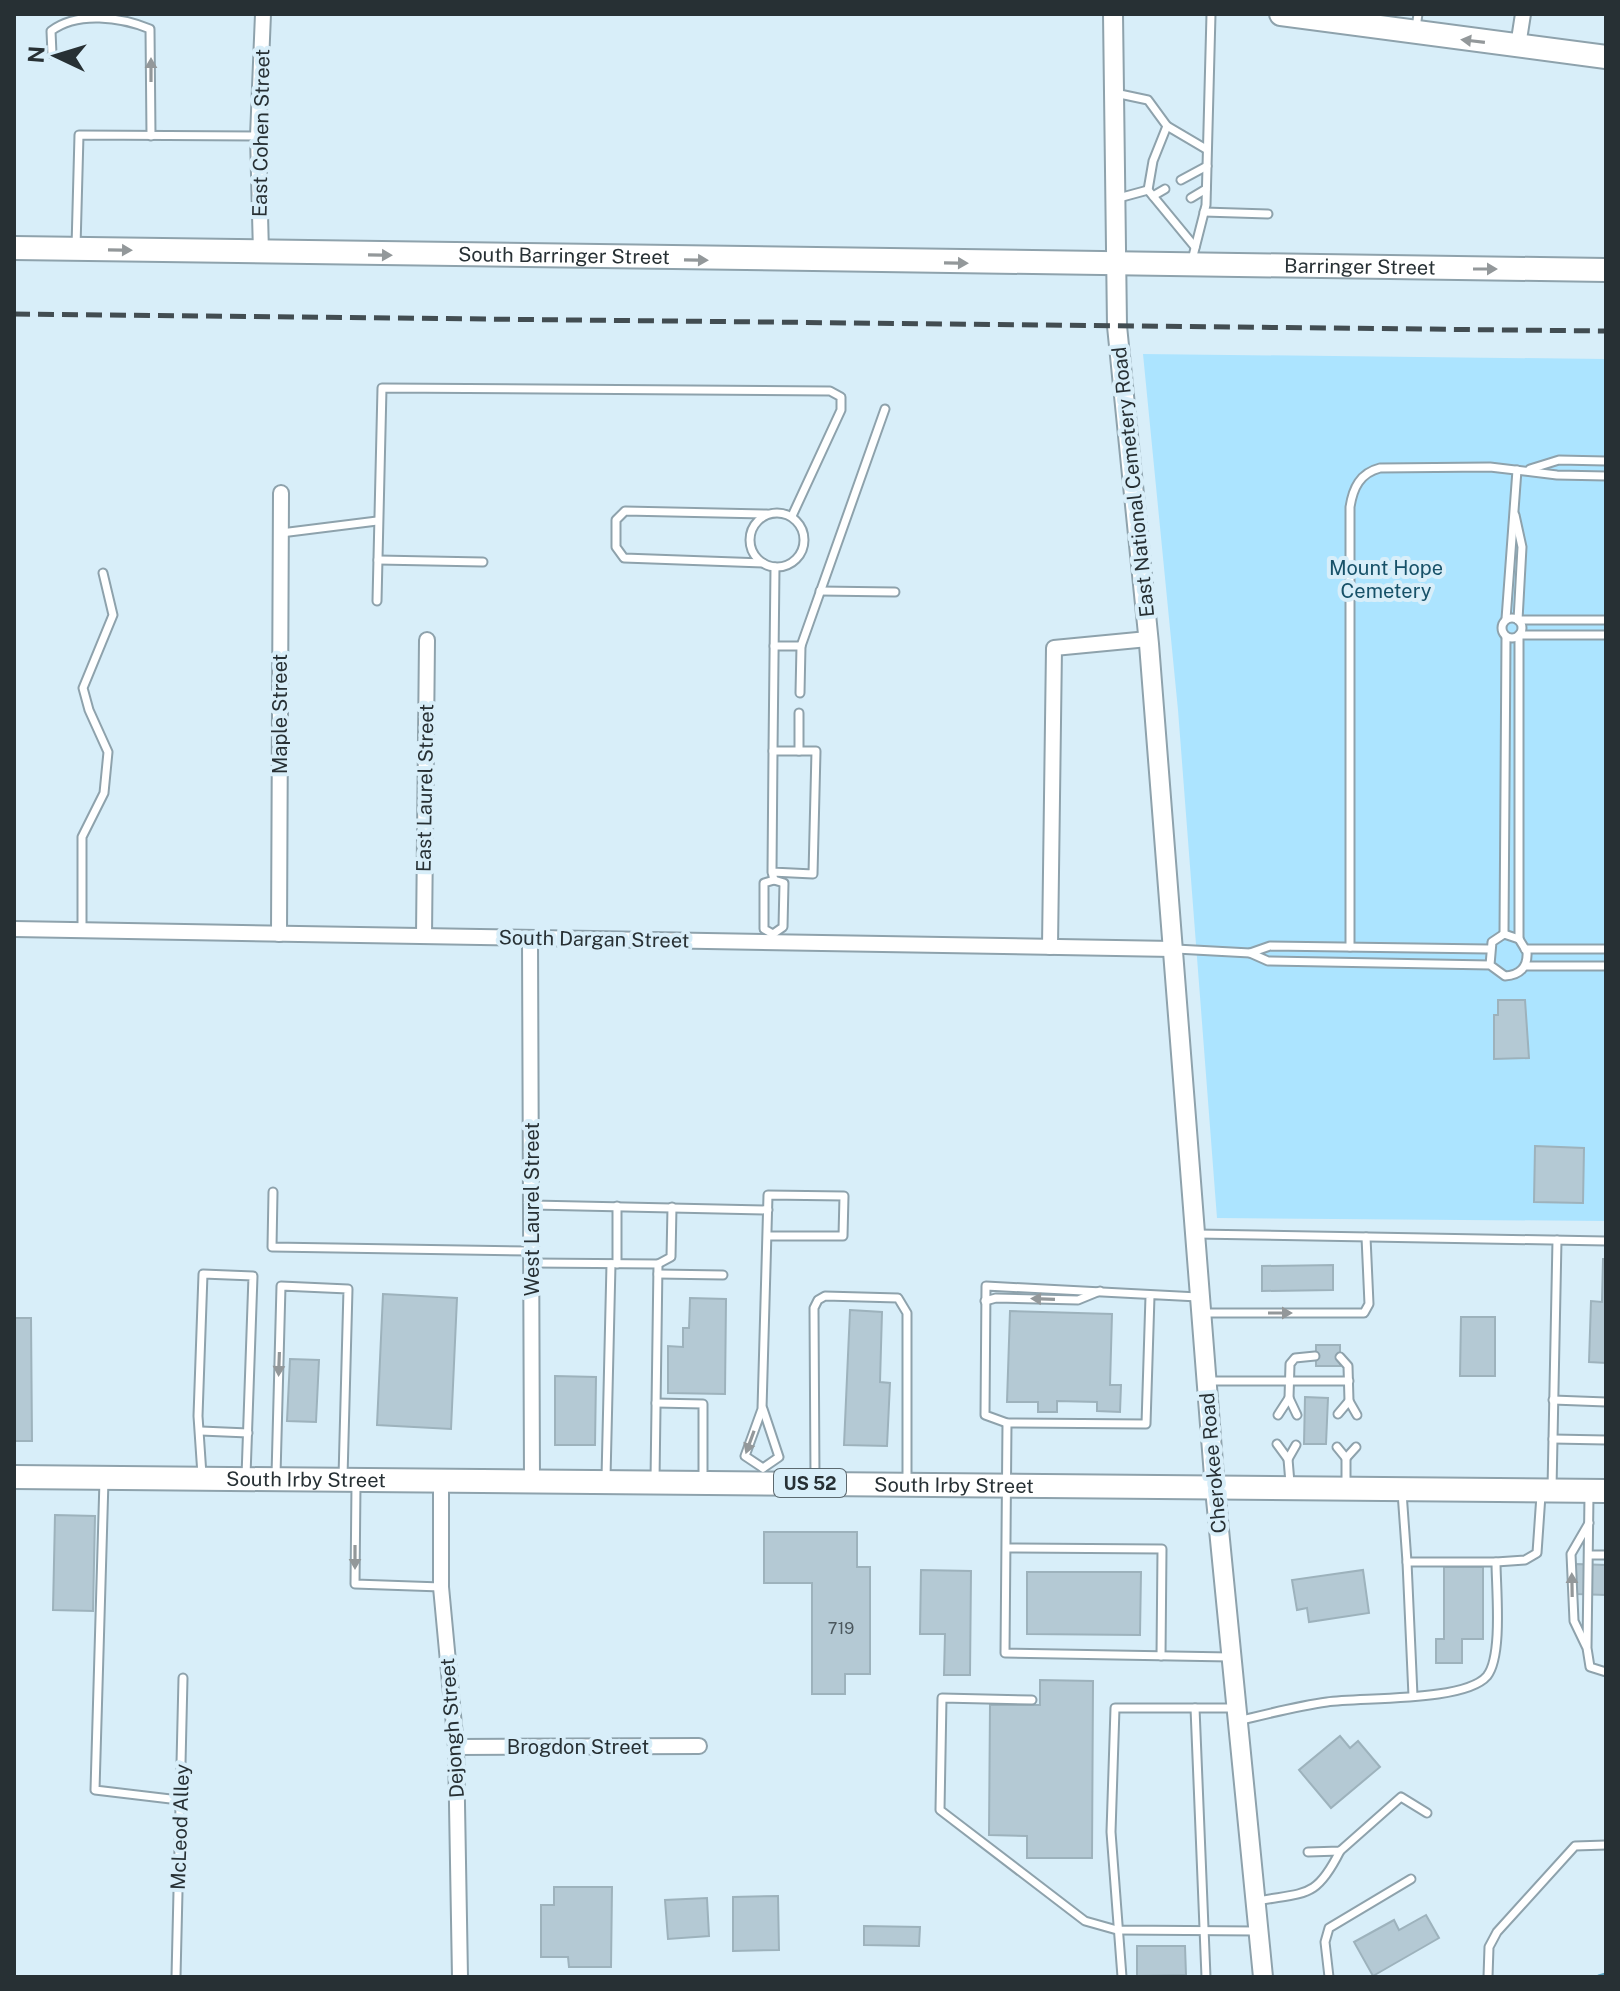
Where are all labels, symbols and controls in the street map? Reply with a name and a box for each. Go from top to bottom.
north arrow [16,16,96,96]
one-way arrow [1460,34,1485,47]
text: N [22,45,50,64]
street label: East Cohen Street [248,49,274,217]
one-way arrow [144,57,157,82]
street label: South Barringer Street [458,242,670,269]
one-way arrow [108,244,133,256]
one-way arrow [368,249,393,262]
one-way arrow [684,253,709,266]
street label: Barringer Street [1284,254,1436,280]
one-way arrow [944,257,969,269]
one-way arrow [1473,263,1498,275]
street label: East National Cemetery Road [1107,346,1159,618]
park label: Mount Hope Cemetery [1329,556,1443,603]
street label: Maple Street [268,654,292,774]
street label: East Laurel Street [412,704,438,872]
street label: South Dargan Street [498,925,690,953]
street label: West Laurel Street [520,1122,544,1296]
one-way arrow [1030,1292,1055,1305]
one-way arrow [1268,1307,1293,1319]
one-way arrow [273,1352,286,1377]
street label: Cherokee Road [1195,1392,1231,1534]
one-way arrow [743,1431,756,1455]
street label: South Irby Street [226,1467,386,1492]
road number: US 52 [774,1469,846,1497]
street label: South Irby Street [874,1473,1034,1498]
one-way arrow [349,1545,362,1570]
one-way arrow [1566,1572,1578,1597]
house number: 719 [828,1619,854,1638]
street label: Dejongh Street [435,1657,469,1799]
street label: Brogdon Street [507,1735,649,1759]
street label: McLeod Alley [166,1763,194,1891]

